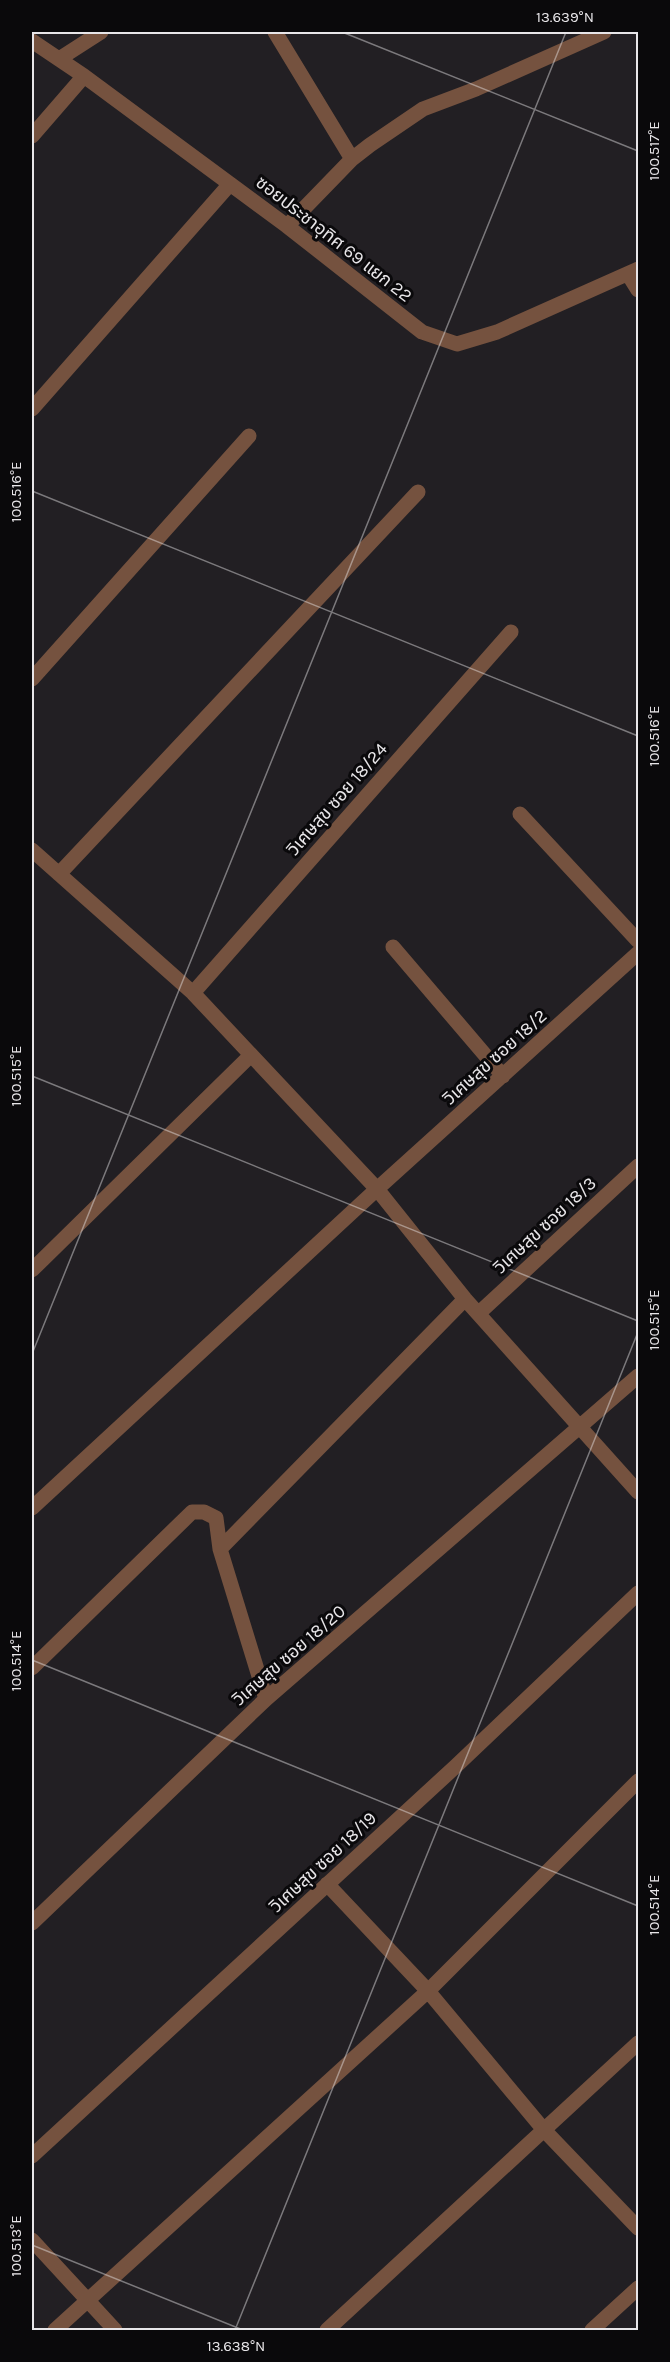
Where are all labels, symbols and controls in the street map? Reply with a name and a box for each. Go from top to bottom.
text: 13.639°N [536,8,594,26]
text: 100.517°E [645,121,663,181]
street label: ซอยประชาอุทิศ 69 แยก 22 [251,171,417,307]
text: 100.516°E [7,462,25,523]
text: 100.516°E [645,706,663,767]
street label: วิเศษสุข ซอย 18/24 [282,738,392,860]
street label: วิเศษสุข ซอย 18/2 [438,1005,551,1110]
text: 100.515°E [7,1046,25,1106]
street label: วิเศษสุข ซอย 18/3 [489,1172,601,1279]
text: 100.515°E [645,1290,663,1350]
street label: วิเศษสุข ซอย 18/20 [227,1600,350,1711]
text: 100.514°E [7,1631,25,1691]
street label: วิเศษสุข ซอย 18/19 [264,1807,381,1918]
text: 100.514°E [645,1875,663,1935]
text: 100.513°E [7,2215,25,2277]
text: 13.638°N [207,2337,265,2355]

